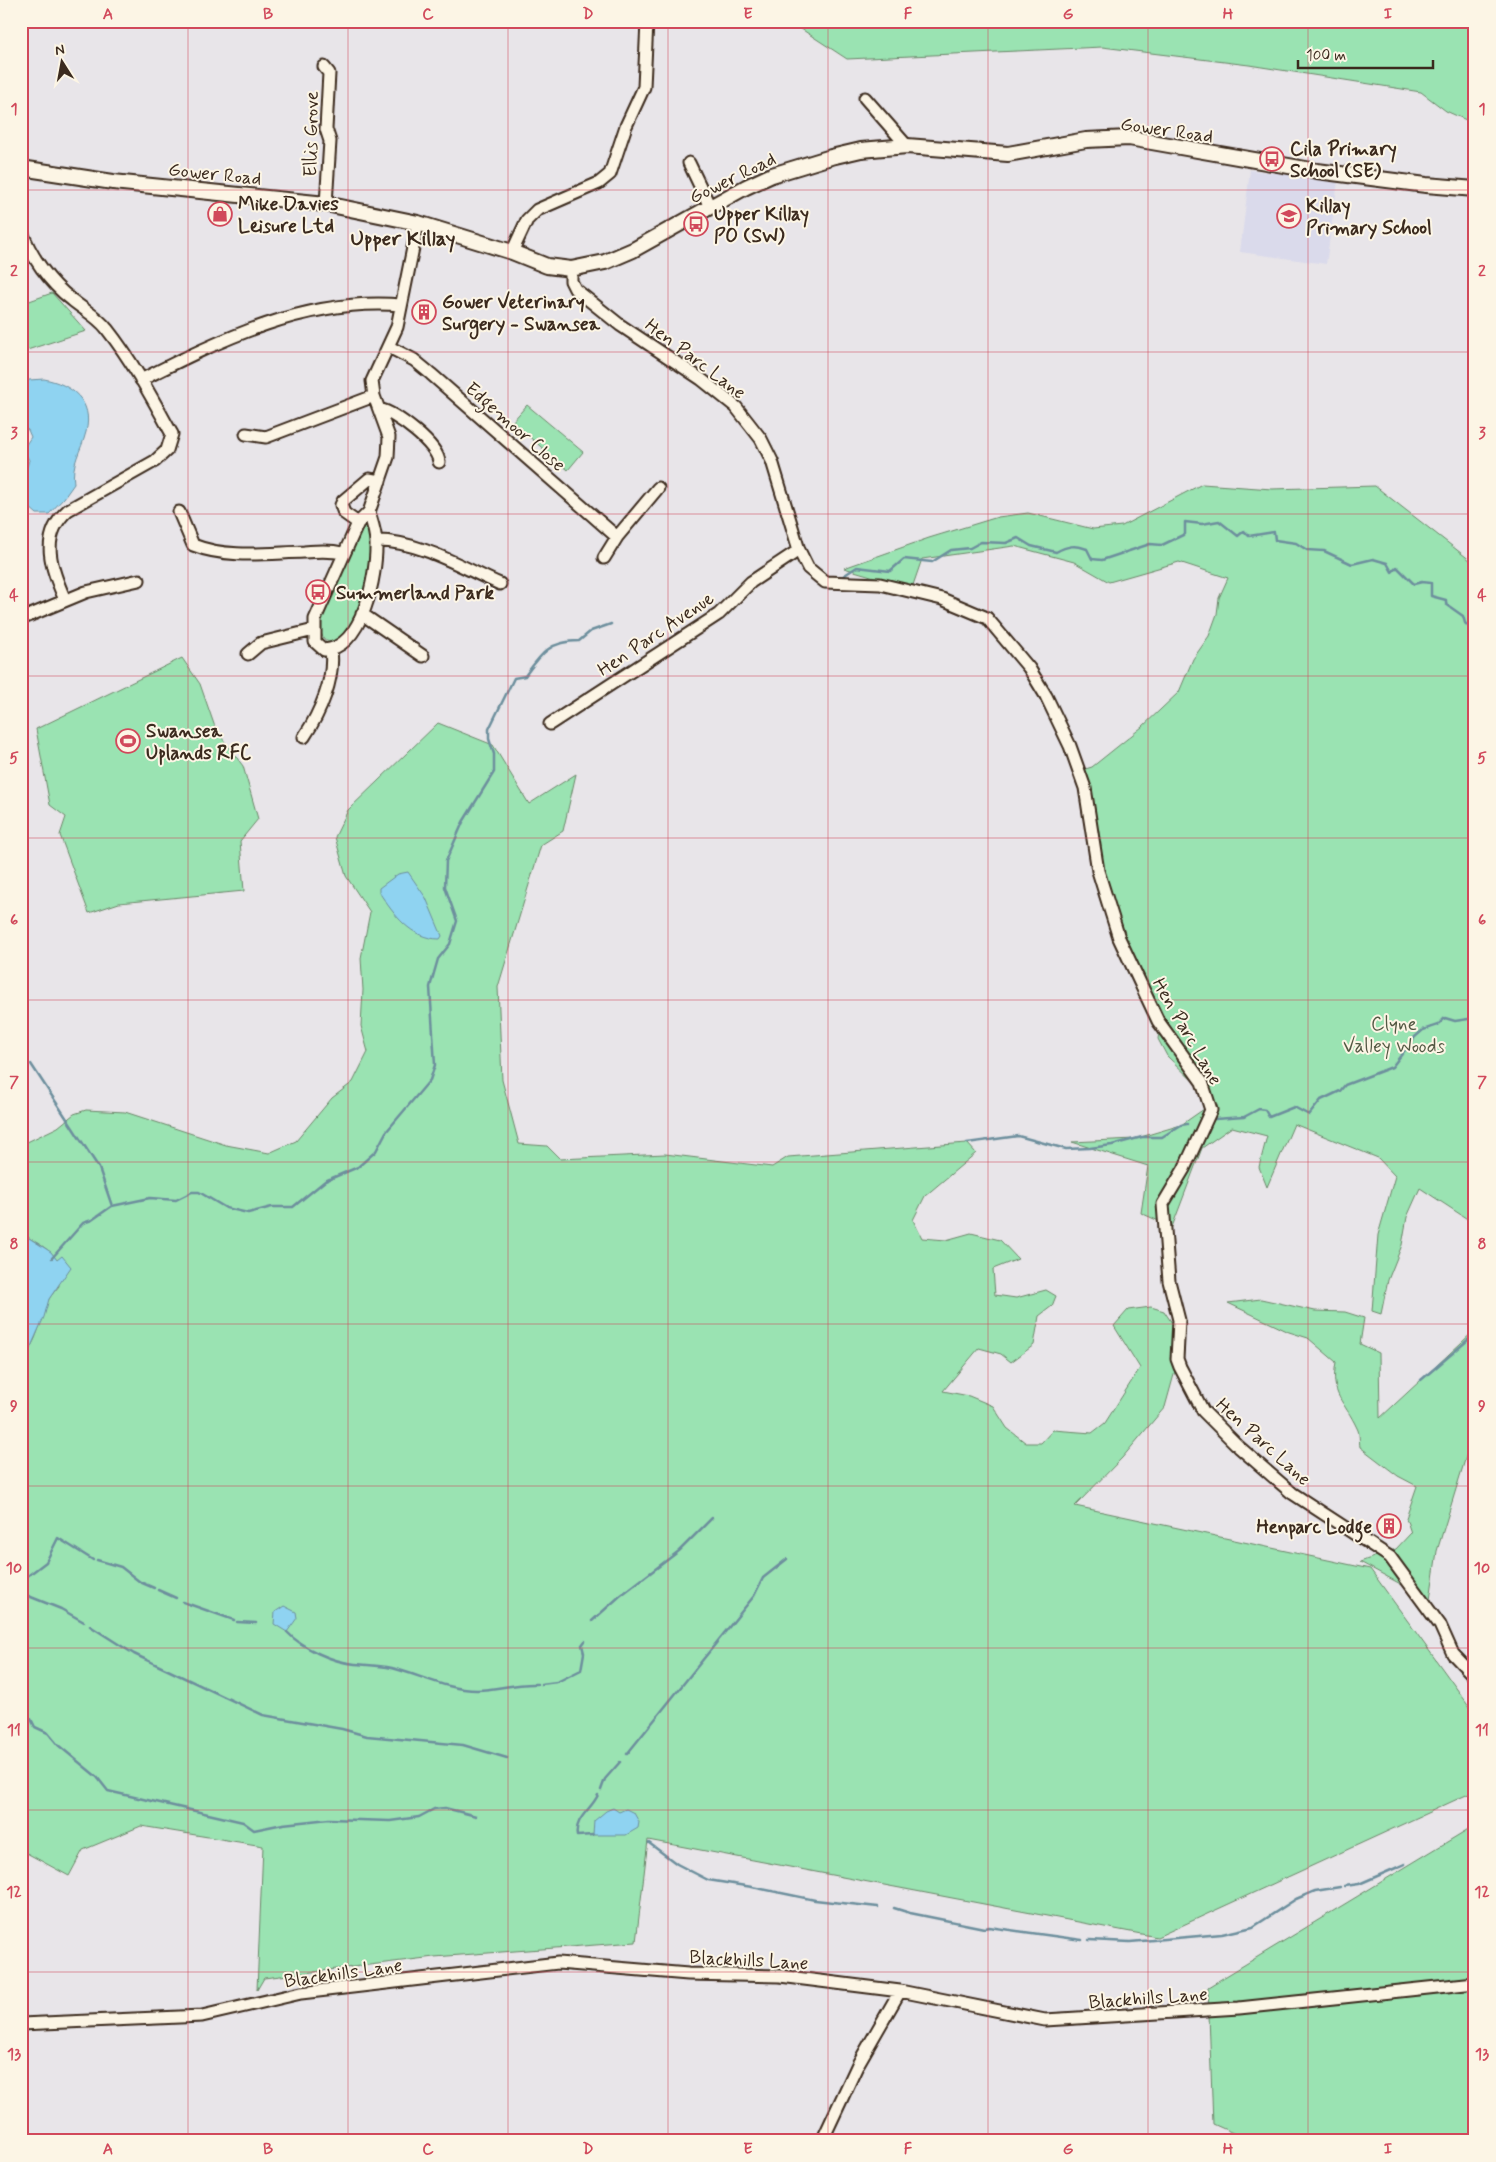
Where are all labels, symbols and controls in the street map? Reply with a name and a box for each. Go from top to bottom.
text: A [103,4,113,25]
text: B [263,4,273,25]
text: C [422,4,434,25]
text: D [582,4,594,25]
text: E [743,4,753,25]
text: F [904,4,913,25]
text: G [1063,4,1074,25]
text: H [1223,4,1234,25]
text: I [1384,4,1393,25]
north arrow [38,38,88,88]
scale bar [1298,38,1434,70]
text: N [53,40,66,60]
text: 100 m [1306,46,1346,66]
street label: Ellis Grove [298,91,325,177]
text: 1 [10,99,18,120]
text: 1 [1478,99,1486,120]
street label: Gower Road [1119,112,1215,149]
place label: Cila Primary School (SE) [1290,137,1397,184]
bus stop icon: Cila Primary School (SE) [1259,146,1285,172]
street label: Gower Road [685,147,780,210]
street label: Gower Road [167,157,263,192]
place label: Mike Davies Leisure Ltd [238,192,339,239]
place label: Killay Primary School [1306,194,1432,241]
shop icon: Mike Davies Leisure Ltd [207,201,233,227]
place label: Upper Killay PO (SW) [714,202,809,249]
school or university icon: Killay Primary School [1276,203,1302,229]
bus stop icon: Upper Killay PO (SW) [683,211,709,237]
district label: Upper Killay [350,225,456,253]
text: 2 [10,261,18,282]
text: 2 [1478,261,1486,282]
place label: Gower Veterinary Surgery - Swansea [442,290,601,340]
building icon: Gower Veterinary Surgery - Swansea [411,299,437,325]
street label: Hen Parc Lane [640,313,751,405]
street label: Edgemoor Close [458,377,570,480]
text: 3 [10,423,18,444]
text: 3 [1478,423,1486,444]
bus stop icon: Summerland Park [305,579,331,605]
place label: Summerland Park [336,581,494,606]
text: 4 [9,585,19,606]
text: 4 [1477,585,1487,606]
street label: Hen Parc Avenue [593,586,719,683]
place label: Swansea Uplands RFC [146,719,251,766]
sports icon: Swansea Uplands RFC [115,728,141,754]
text: 5 [9,748,19,769]
text: 5 [1477,748,1487,769]
text: 6 [10,910,18,931]
text: 6 [1478,910,1486,931]
street label: Hen Parc Lane [1146,974,1228,1090]
park label: Clyne Valley Woods [1343,1012,1446,1060]
text: 7 [9,1072,19,1093]
text: 7 [1477,1072,1487,1093]
text: 8 [9,1234,19,1255]
text: 8 [1477,1234,1487,1255]
street label: Hen Parc Lane [1210,1393,1316,1492]
text: 9 [10,1396,18,1417]
text: 9 [1478,1396,1486,1417]
building icon: Henparc Lodge [1376,1513,1402,1539]
place label: Henparc Lodge [1256,1515,1372,1543]
text: 10 [6,1558,22,1579]
text: 10 [1474,1558,1490,1579]
text: 11 [7,1720,21,1741]
text: 11 [1475,1720,1489,1741]
text: 12 [6,1882,22,1903]
text: 12 [1474,1882,1490,1903]
street label: Blackhills Lane [689,1945,809,1976]
street label: Blackhills Lane [282,1953,404,1994]
street label: Blackhills Lane [1088,1982,1208,2015]
text: 13 [7,2044,21,2065]
text: 13 [1475,2044,1489,2065]
text: A [103,2139,113,2160]
text: B [263,2139,273,2160]
text: C [422,2139,434,2160]
text: D [582,2139,594,2160]
text: E [743,2139,753,2160]
text: F [904,2139,913,2160]
text: G [1063,2139,1074,2160]
text: H [1223,2139,1234,2160]
text: I [1384,2139,1393,2160]

